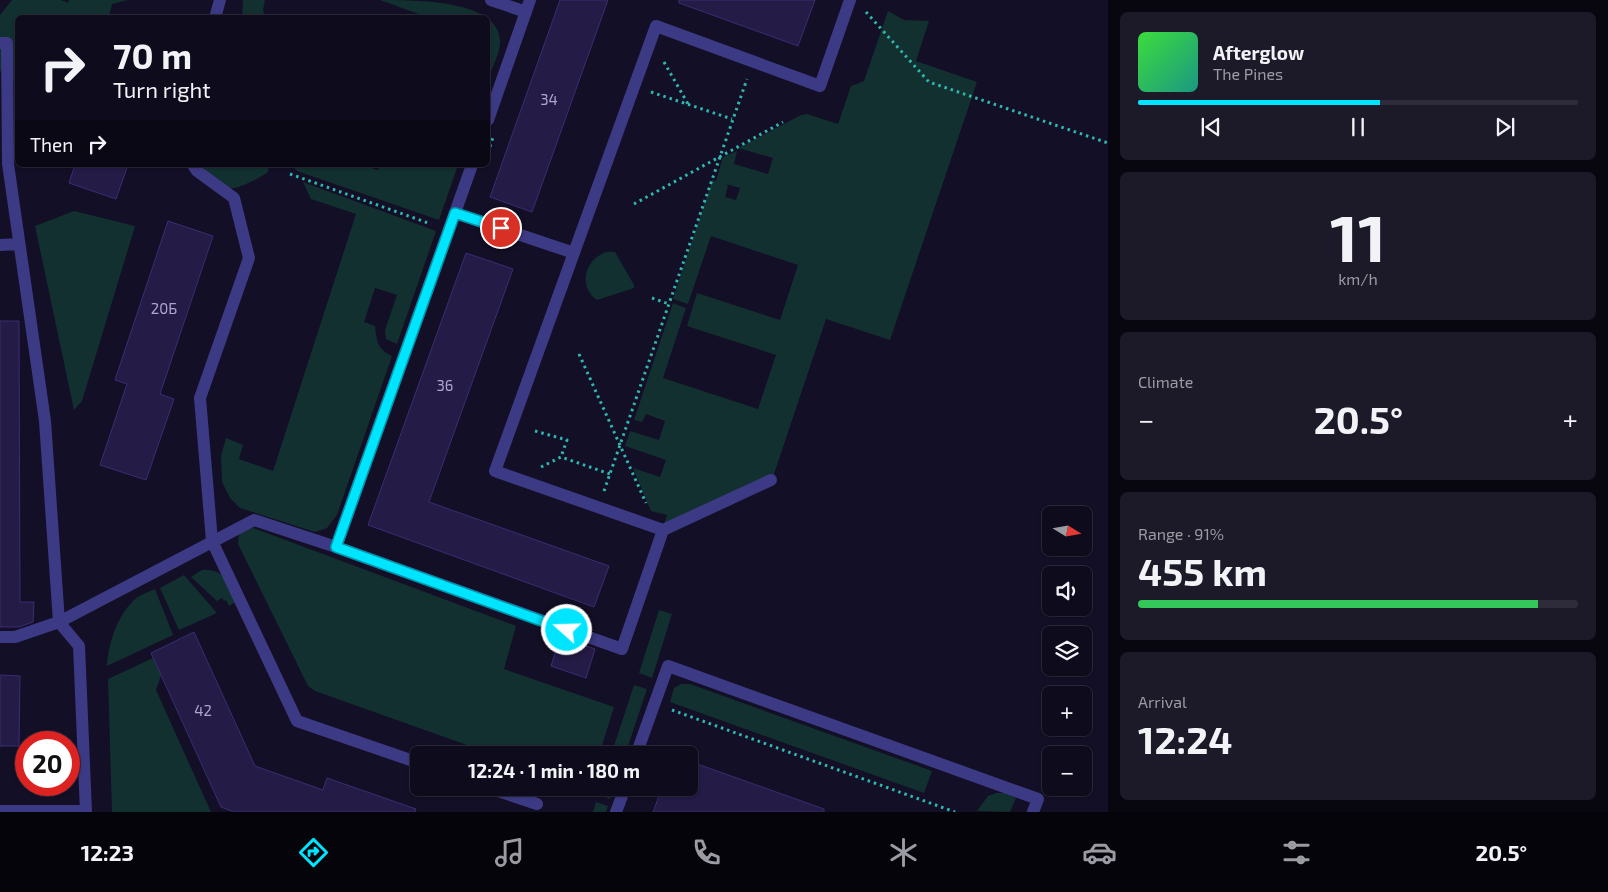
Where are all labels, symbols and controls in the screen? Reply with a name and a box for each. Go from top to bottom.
text: 70 m [113,34,192,76]
icon: right [30,35,95,100]
text: Afterglow [1213,41,1304,64]
text: The Pines [1213,64,1283,83]
text: Turn right [113,76,211,102]
house number: 34 [540,90,558,108]
icon: previous [1197,113,1225,141]
icon: pause [1344,113,1372,141]
icon: next [1491,113,1519,141]
icon: right [83,130,111,158]
text: Then [30,133,73,156]
text: 11 [1330,197,1386,275]
pin [480,207,522,249]
icon: arrive [487,214,515,242]
text: km/h [1338,269,1378,288]
house number: 20Б [151,299,177,317]
text: Climate [1138,372,1193,391]
house number: 36 [437,376,453,394]
text: 20.5° [1314,396,1403,442]
text: − [1138,402,1154,436]
text: + [1563,402,1578,436]
north arrow [1042,506,1092,556]
map controls [1042,506,1092,796]
text: Range · 91% [1138,524,1224,543]
text: 455 km [1138,548,1267,594]
button: sound [1042,566,1092,616]
position arrow [540,603,592,655]
button: layers [1042,626,1092,676]
button: + [1042,686,1092,736]
text: Arrival [1138,692,1187,711]
house number: 42 [194,701,212,719]
text: 12:24 [1138,716,1233,762]
speed limit sign: 20 [15,731,80,796]
button: − [1042,746,1092,796]
text: 12:24 · 1 min · 180 m [468,759,640,782]
icon: directions [296,835,331,870]
icon: music [492,835,527,870]
icon: phone [689,835,724,870]
icon: climate [886,835,921,870]
icon: car [1082,835,1117,870]
icon: filters [1279,835,1314,870]
text: 12:23 [81,839,134,865]
text: 20.5° [1475,839,1527,865]

